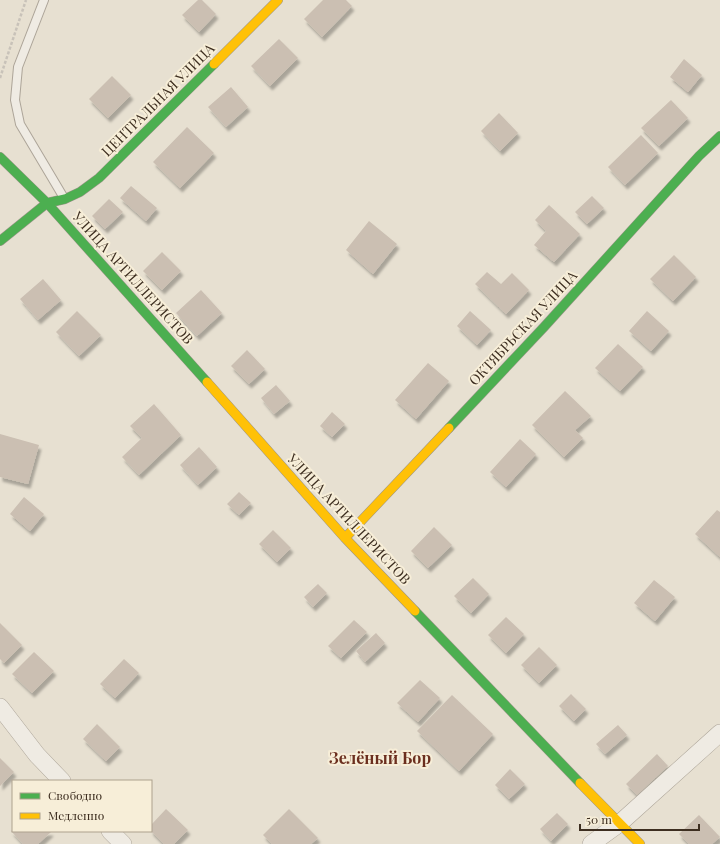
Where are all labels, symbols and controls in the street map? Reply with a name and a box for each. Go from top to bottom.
street label: ЦЕНТРАЛЬНАЯ УЛИЦА [97,39,219,160]
street label: УЛИЦА АРТИЛЛЕРИСТОВ [68,207,198,348]
street label: ОКТЯБРЬСКАЯ УЛИЦА [464,266,581,389]
street label: УЛИЦА АРТИЛЛЕРИСТОВ [283,448,415,588]
district label: Зелёный Бор [329,747,431,768]
legend [12,780,152,832]
text: Свободно [48,787,103,803]
scale bar [580,806,699,832]
text: Медленно [48,807,105,823]
text: 50 m [586,811,612,827]

